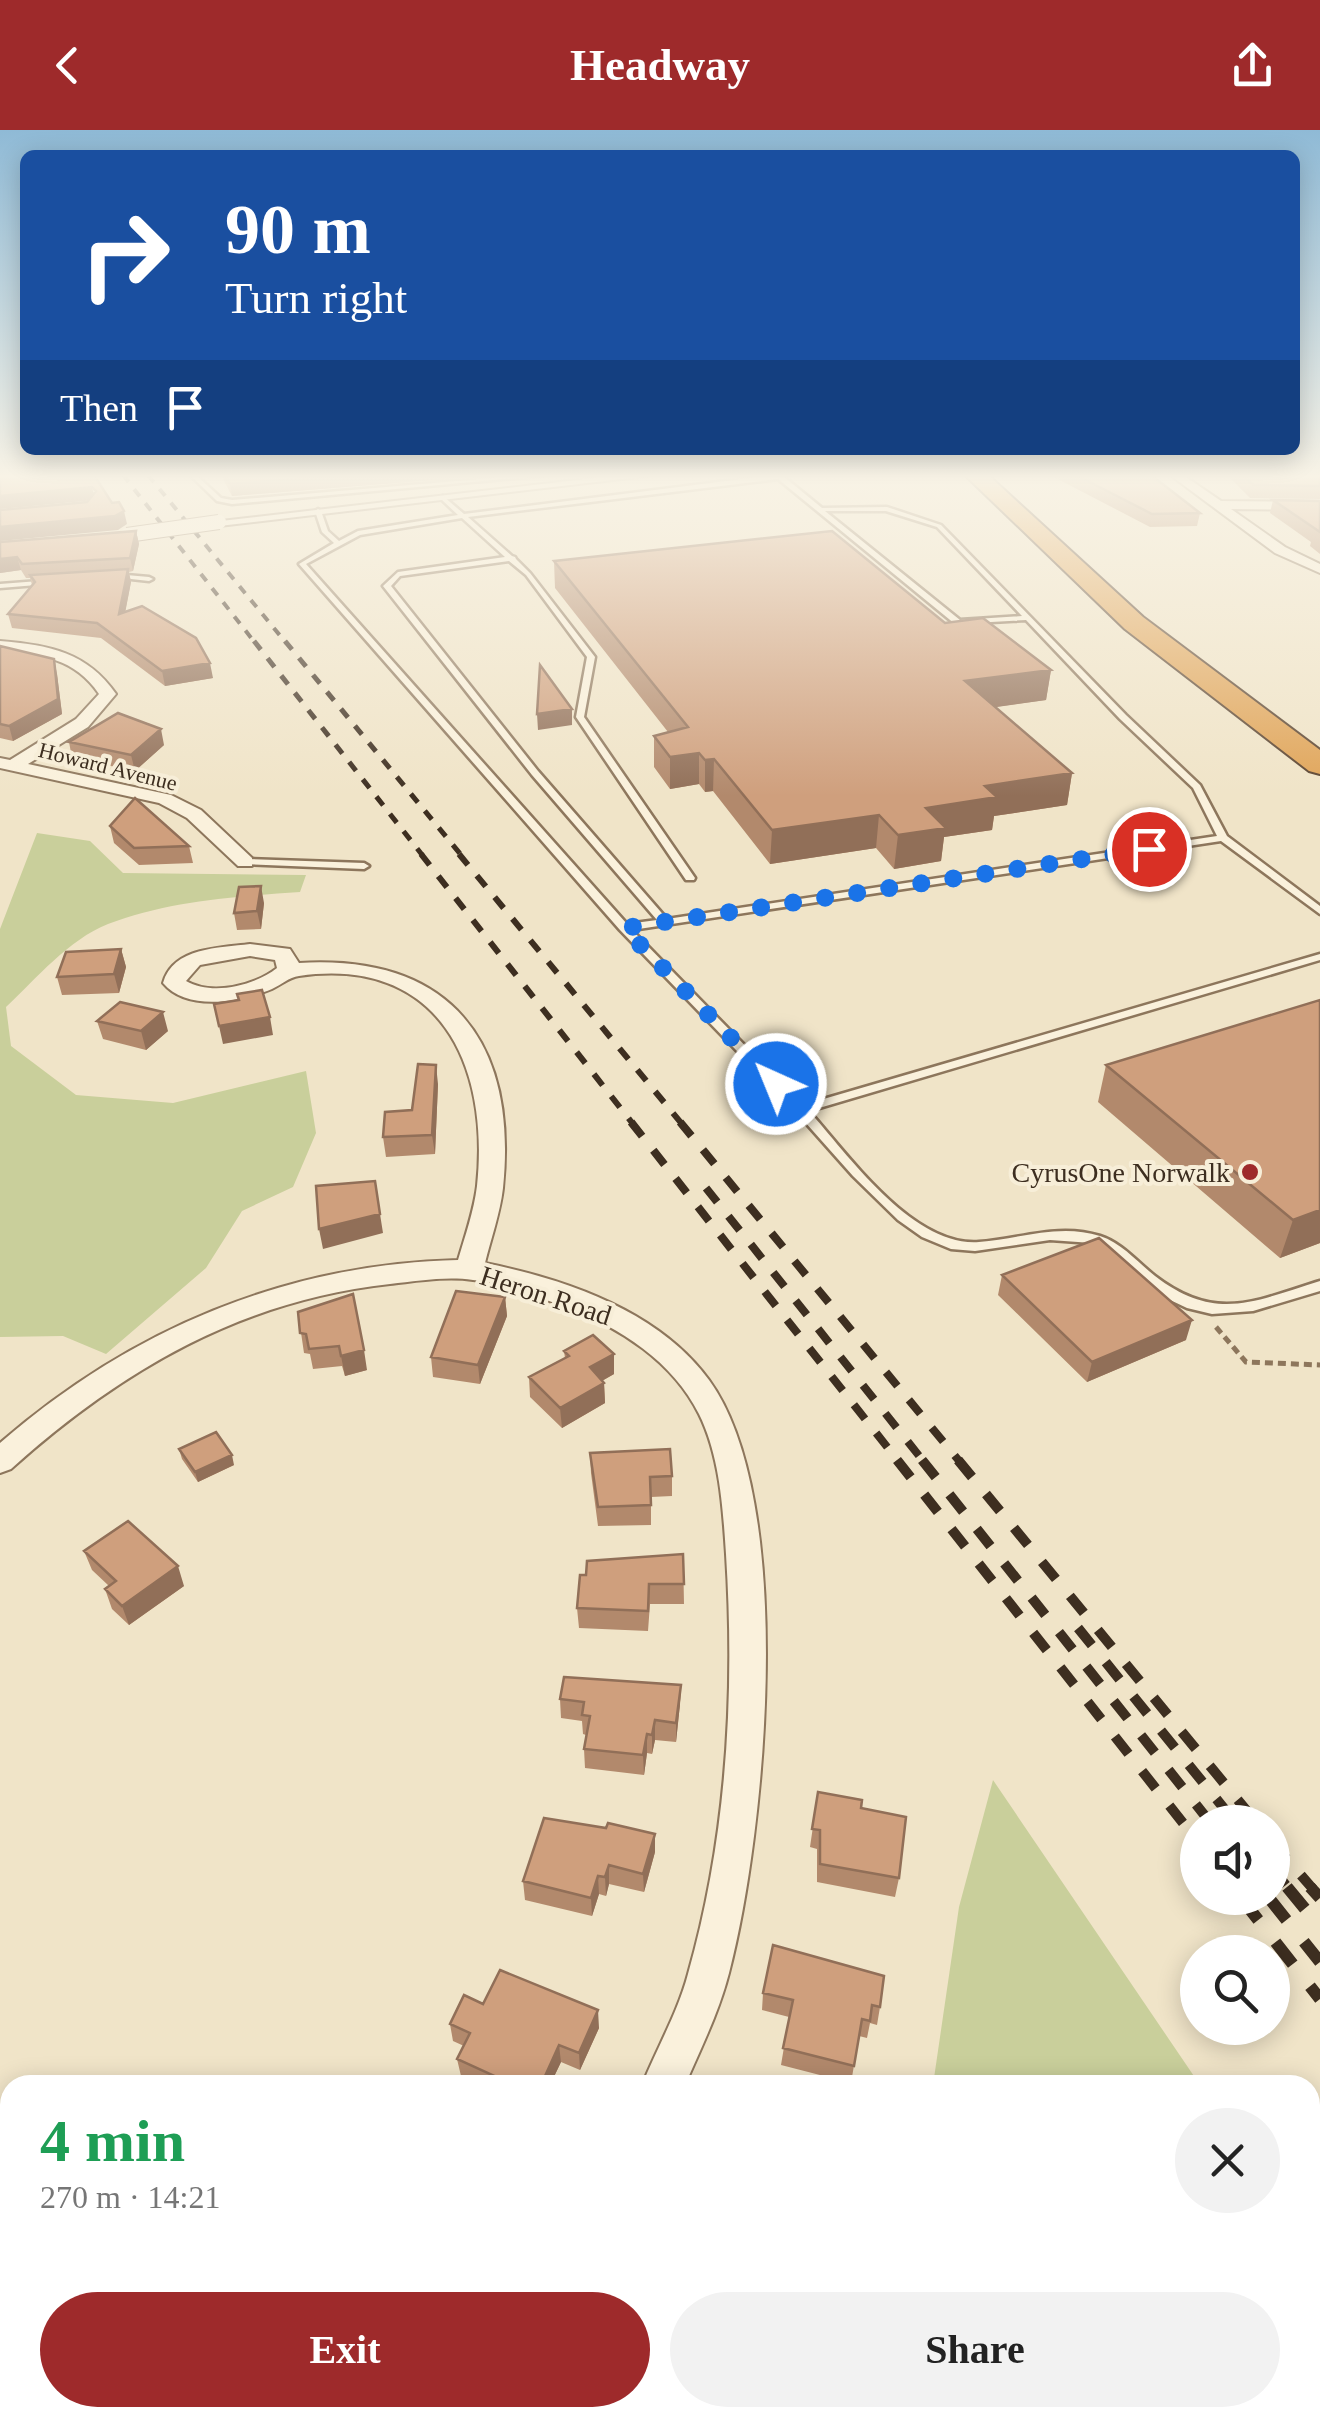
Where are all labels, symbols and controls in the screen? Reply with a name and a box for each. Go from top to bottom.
icon: back [40,38,95,93]
icon: share [1225,38,1280,93]
text: Headway [570,40,750,90]
icon: right [60,190,190,320]
text: 90 m [225,191,371,268]
text: Turn right [225,273,407,323]
icon: arrive [158,380,213,435]
text: Then [60,387,138,429]
street label: Howard Avenue [36,737,180,796]
pin [1107,807,1192,892]
icon: arrive [1122,822,1177,877]
position arrow [724,1032,828,1136]
place label: CyrusOne Norwalk [1011,1157,1230,1188]
marker: CyrusOne Norwalk [1239,1161,1261,1183]
street label: Heron Road [476,1260,615,1331]
map controls [1180,1805,1290,2045]
button: sound [1180,1805,1290,1915]
button: search [1180,1935,1290,2045]
text: 4 min [40,2108,185,2174]
button: close [1175,2108,1280,2213]
text: 270 m · 14:21 [40,2179,220,2215]
button: Exit [40,2292,650,2407]
button: Share [670,2292,1280,2407]

